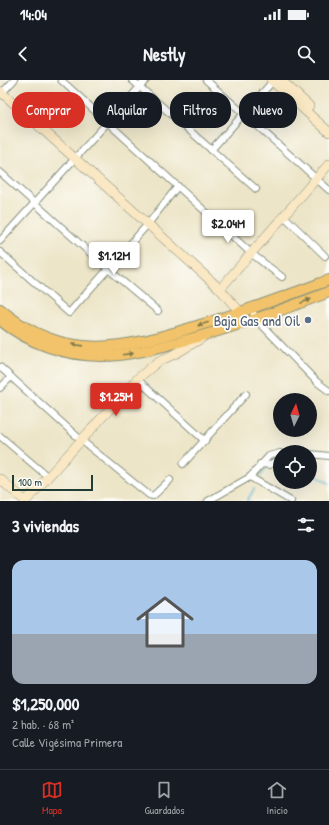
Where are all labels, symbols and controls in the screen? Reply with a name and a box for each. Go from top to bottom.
text: 14:04 [20,4,47,25]
text: Nestly [143,42,186,67]
icon: back [12,43,34,65]
icon: search [295,43,317,65]
chip: Comprar [12,92,85,128]
chip: Alquilar [93,92,162,128]
chip: Filtros [170,92,231,128]
chip: Nuevo [239,92,297,128]
pin: $2.04M [195,210,261,244]
text: $2.04M [211,214,245,232]
pin: $1.12M [81,242,147,276]
text: $1.12M [98,246,130,264]
one-way arrow [300,298,312,304]
place label: Baja Gas and Oil [214,310,300,331]
marker: Baja Gas and Oil [303,315,313,325]
one-way arrow [197,321,209,327]
one-way arrow [70,342,83,348]
one-way arrow [122,350,134,357]
pin: $1.25M [83,383,149,417]
text: $1.25M [99,387,133,405]
north arrow [273,393,317,437]
map controls [273,393,317,489]
button: locate [273,445,317,489]
scale bar [12,473,93,492]
text: 100 m [18,475,42,489]
text: 3 viviendas [12,514,79,537]
icon: filters [295,514,317,536]
icon: home [129,586,201,658]
text: $1,250,000 [12,692,79,715]
text: 2 hab. · 68 m² [12,715,74,733]
text: Calle Vigésima Primera [12,733,122,751]
tab: Mapa [41,779,63,817]
tab: Guardados [145,779,184,817]
tab: Inicio [266,779,288,817]

